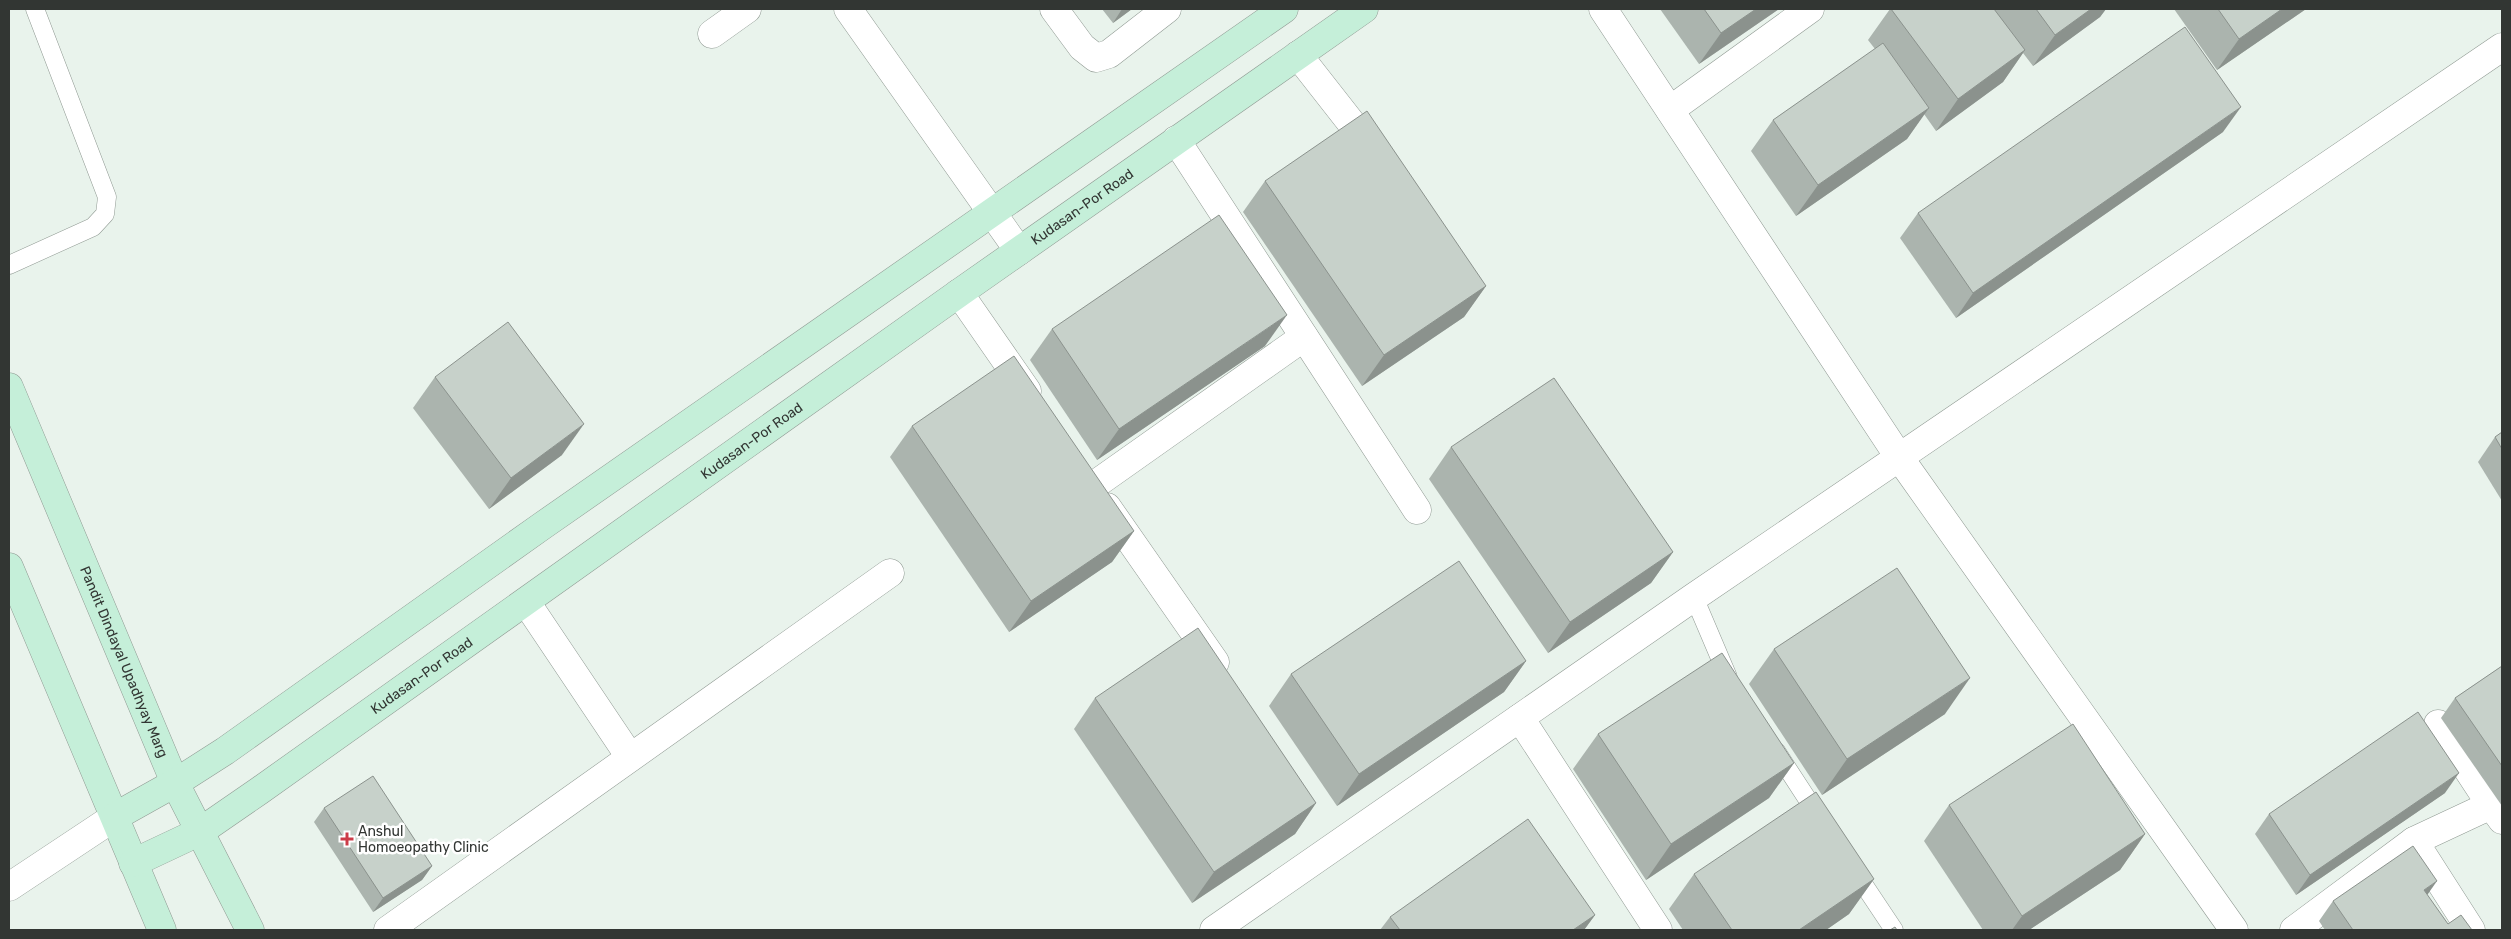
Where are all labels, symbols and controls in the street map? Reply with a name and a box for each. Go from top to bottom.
street label: Kudasan-Por Road [1028,165,1137,248]
street label: Kudasan-Por Road [697,399,806,483]
street label: Pandit Dindayal Upadhyay Marg [77,564,172,760]
street label: Kudasan-Por Road [367,633,476,717]
place label: Anshul Homoeopathy Clinic [358,823,489,856]
marker: Anshul Homoeopathy Clinic [340,832,354,846]

